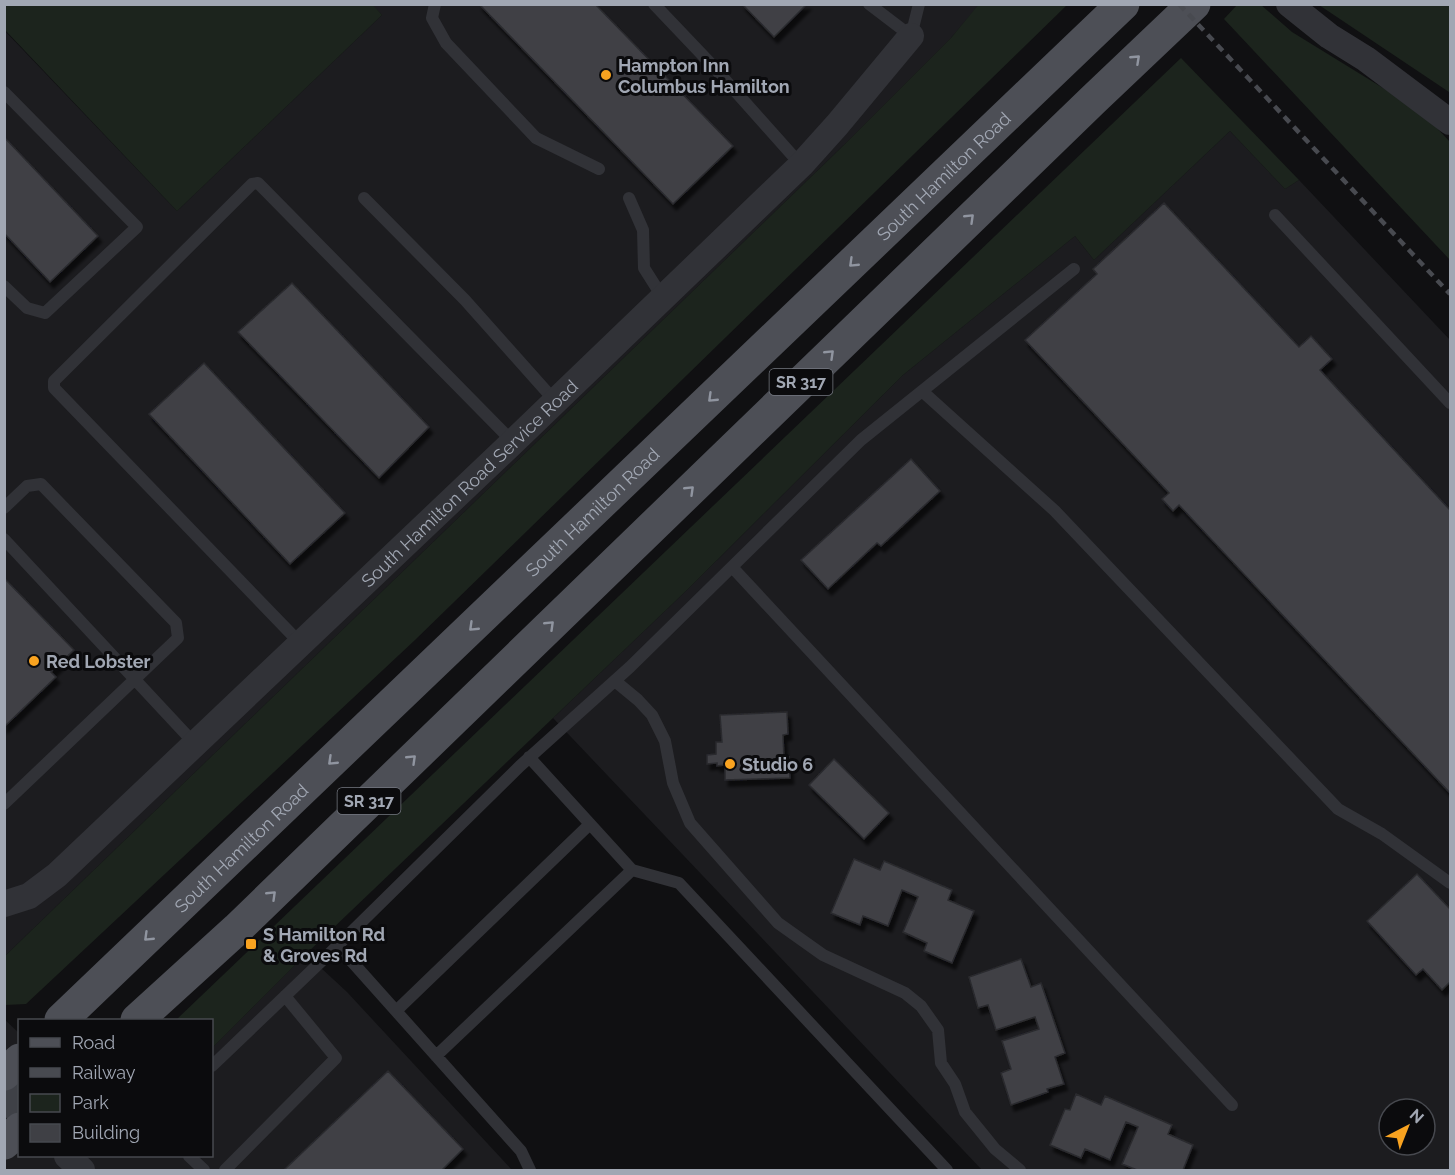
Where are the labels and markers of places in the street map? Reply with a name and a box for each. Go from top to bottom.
place label: Hampton Inn Columbus Hamilton [618,55,790,97]
marker: Hampton Inn Columbus Hamilton [599,68,613,82]
place label: Red Lobster [46,651,151,672]
marker: Red Lobster [27,654,41,668]
place label: Studio 6 [742,754,813,775]
marker: Studio 6 [723,757,737,771]
place label: S Hamilton Rd & Groves Rd [263,924,385,966]
marker: S Hamilton Rd & Groves Rd [244,937,258,951]

